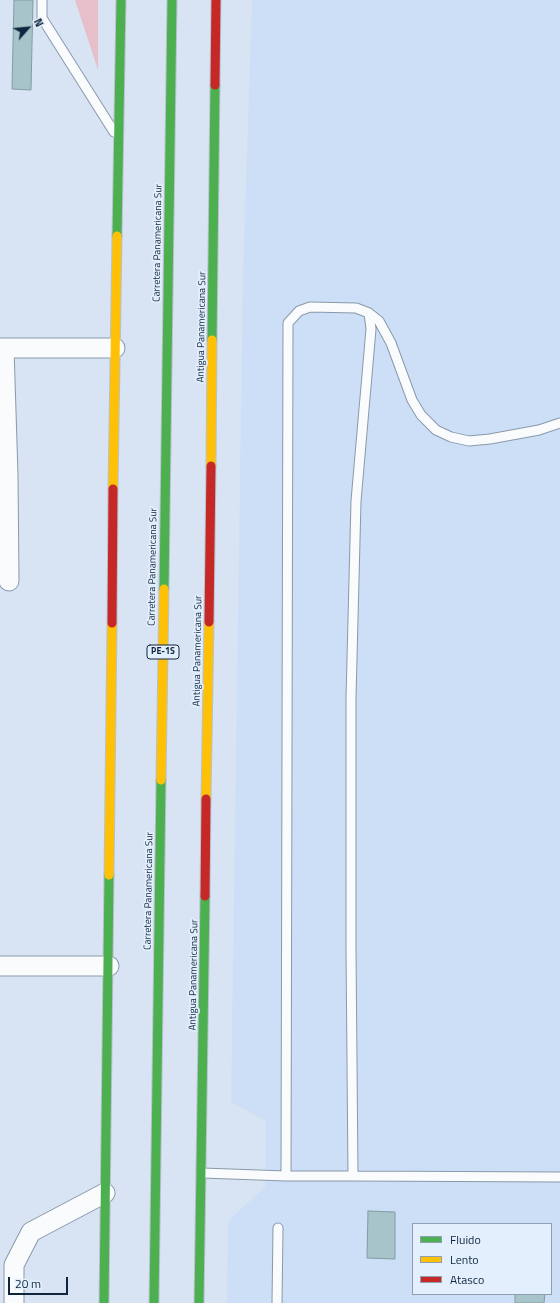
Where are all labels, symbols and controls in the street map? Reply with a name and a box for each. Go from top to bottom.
north arrow [8,8,48,48]
text: N [30,16,48,30]
street label: Carretera Panamericana Sur [151,184,165,302]
street label: Antigua Panamericana Sur [195,271,209,383]
street label: Carretera Panamericana Sur [146,508,160,626]
street label: Antigua Panamericana Sur [191,595,205,707]
road number: PE-1S [147,645,179,659]
street label: Carretera Panamericana Sur [142,832,156,950]
street label: Antigua Panamericana Sur [187,919,201,1031]
legend [412,1223,552,1295]
text: Fluido [450,1230,481,1249]
text: Lento [450,1250,479,1269]
scale bar [10,1269,70,1295]
text: Atasco [450,1270,484,1289]
text: 20 m [15,1274,41,1293]

